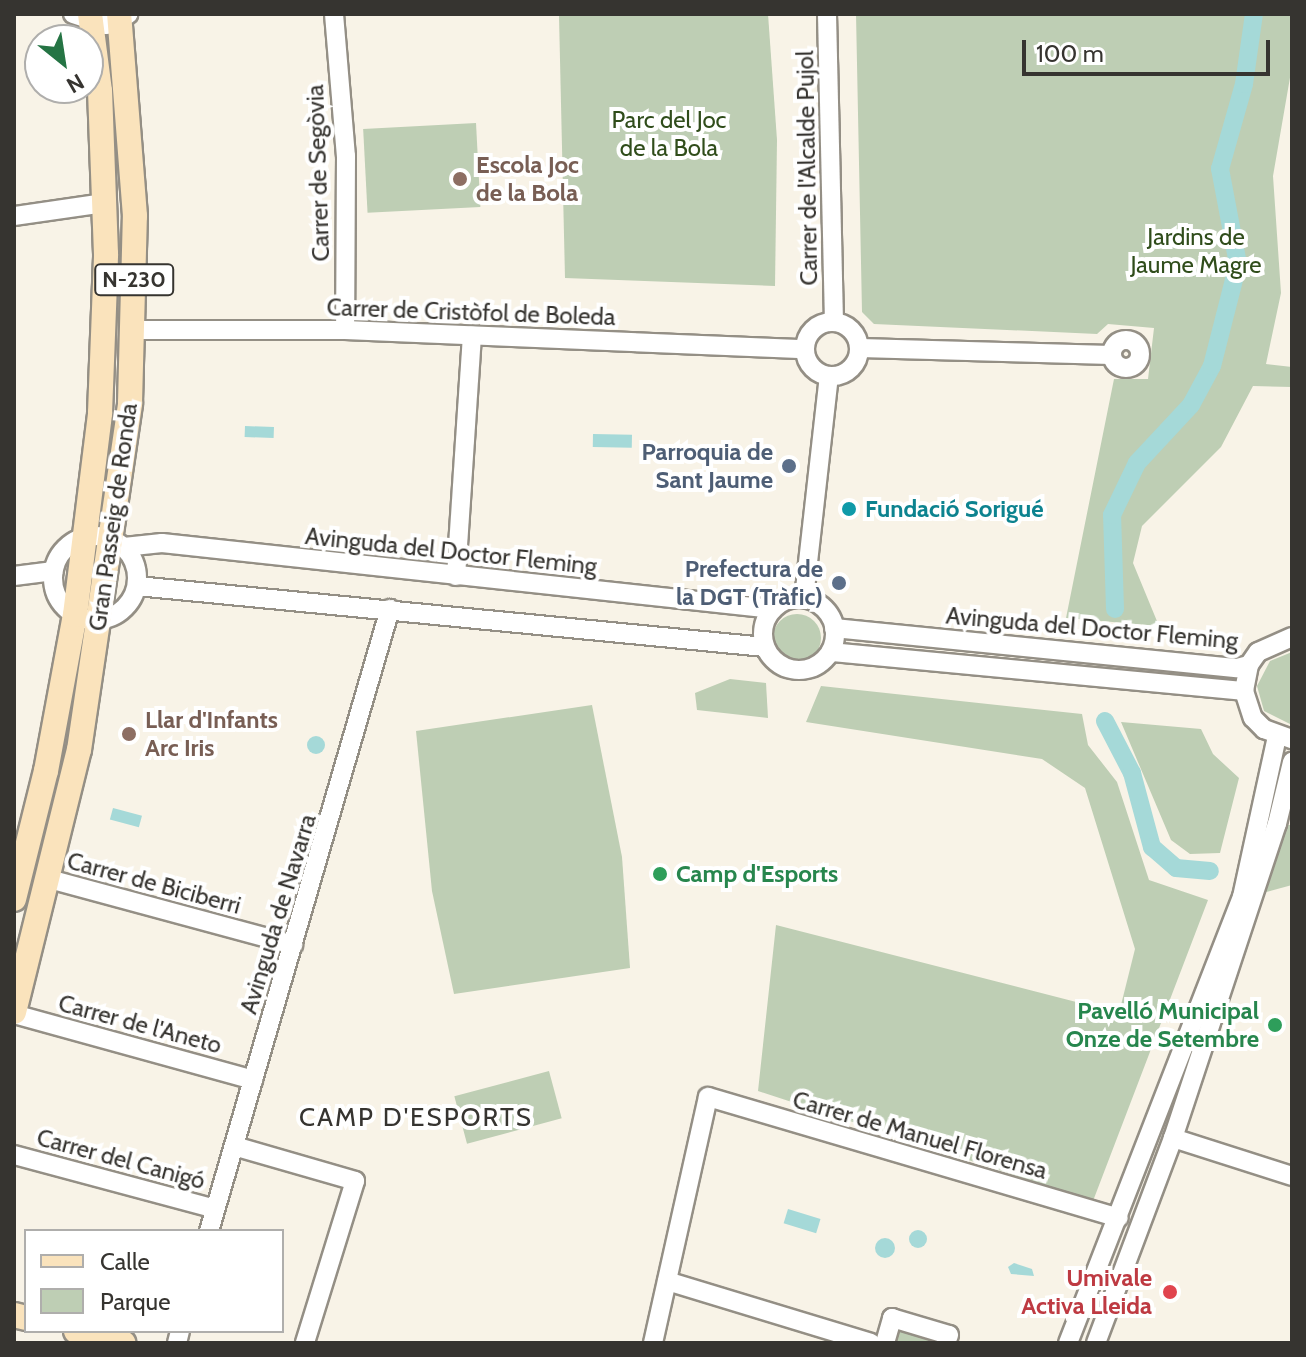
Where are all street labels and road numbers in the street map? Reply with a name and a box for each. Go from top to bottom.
street label: Carrer de l'Alcalde Pujol [791,50,823,286]
street label: Carrer de Segòvia [301,84,335,262]
road number: N-230 [94,262,174,298]
street label: Carrer de Cristòfol de Boleda [326,293,616,331]
street label: Gran Passeig de Ronda [83,401,143,633]
street label: Avinguda del Doctor Fleming [304,521,598,581]
street label: Avinguda del Doctor Fleming [945,601,1239,655]
street label: Avinguda de Navarra [234,811,322,1017]
street label: Carrer de Biciberri [64,846,244,920]
street label: Carrer de l'Aneto [55,988,225,1060]
street label: Carrer de Manuel Florensa [789,1085,1051,1185]
street label: Carrer del Canigó [34,1123,208,1195]

